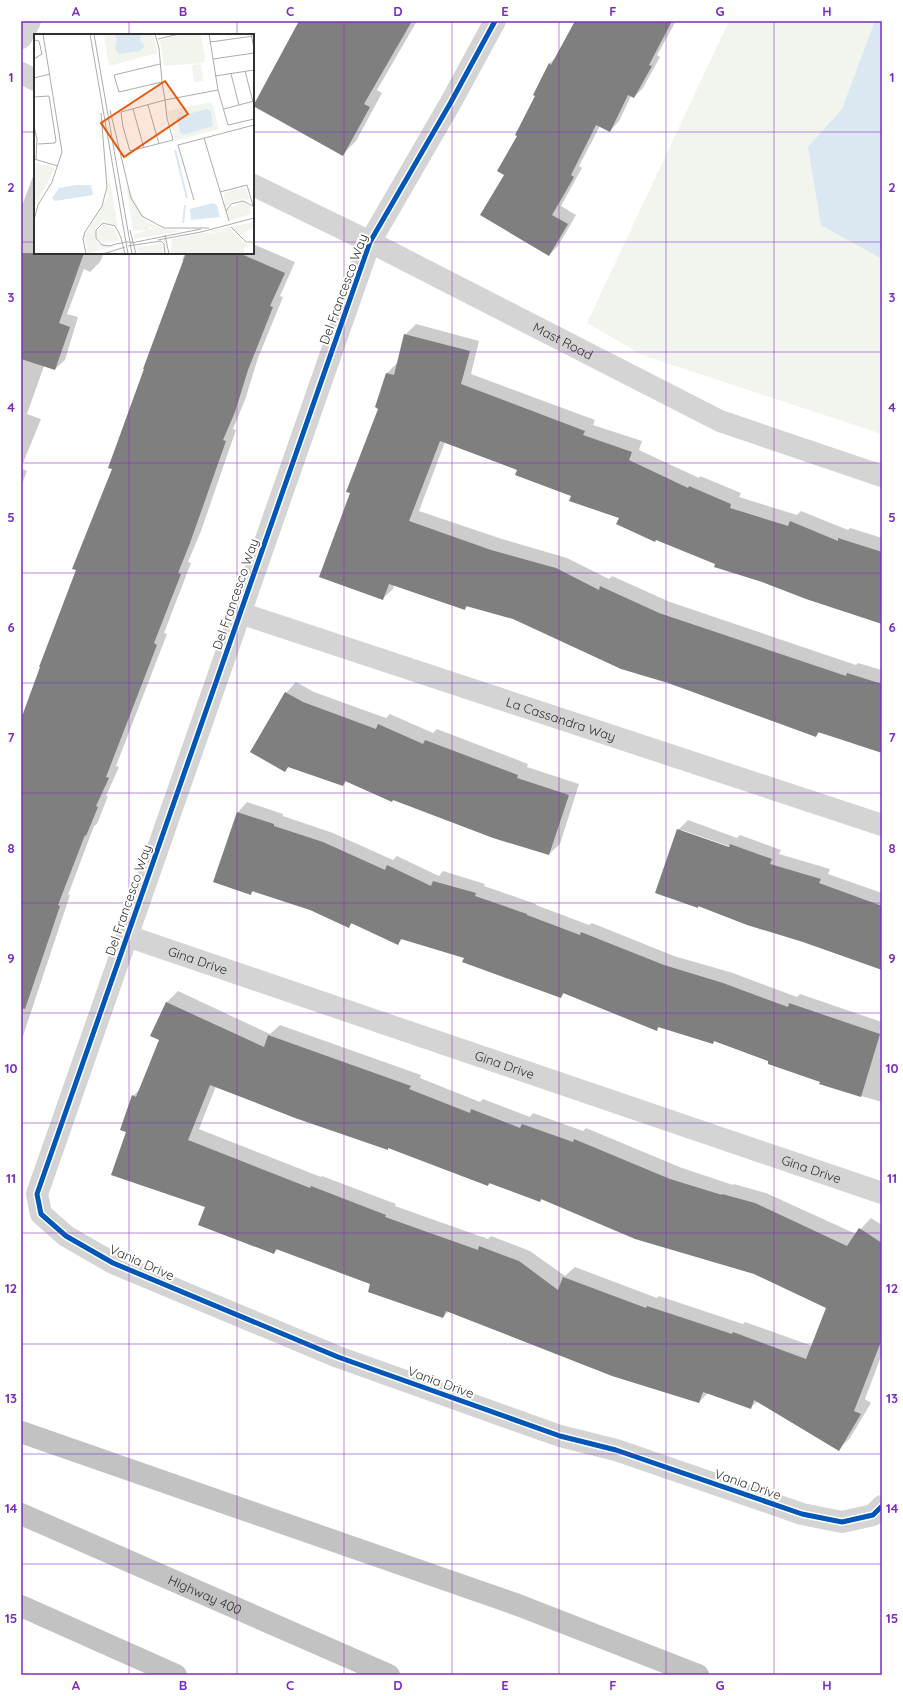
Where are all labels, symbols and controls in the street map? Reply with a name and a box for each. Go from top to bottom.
text: A [72,3,81,19]
text: B [179,3,187,19]
text: C [286,3,294,19]
text: D [393,3,403,19]
text: E [501,3,509,19]
text: F [609,3,617,19]
text: G [715,3,725,19]
text: H [822,3,832,19]
inset map [34,34,254,254]
text: 1 [8,69,14,85]
text: 1 [889,69,895,85]
text: 2 [7,179,15,195]
text: 2 [888,179,896,195]
street label: Del Francesco Way [316,231,370,347]
text: 3 [8,289,15,305]
text: 3 [889,289,896,305]
street label: Mast Road [530,319,596,363]
text: 4 [7,399,15,415]
text: 4 [888,399,896,415]
text: 5 [7,509,15,525]
text: 5 [888,509,896,525]
street label: Del Francesco Way [208,536,262,652]
text: 6 [7,619,15,635]
text: 6 [888,619,896,635]
street label: La Cassandra Way [504,693,618,745]
text: 7 [7,729,15,745]
text: 7 [888,729,896,745]
text: 8 [7,840,15,856]
text: 8 [888,840,896,856]
street label: Del Francesco Way [101,842,155,958]
street label: Gina Drive [166,943,230,978]
text: 9 [7,950,15,966]
text: 9 [888,950,896,966]
street label: Gina Drive [473,1047,537,1082]
text: 10 [4,1060,18,1076]
text: 10 [885,1060,899,1076]
street label: Gina Drive [779,1151,843,1187]
text: 11 [6,1170,16,1186]
text: 11 [887,1170,897,1186]
street label: Vania Drive [107,1241,177,1283]
text: 12 [5,1280,17,1296]
text: 12 [886,1280,898,1296]
street label: Vania Drive [406,1363,476,1401]
text: 13 [5,1390,17,1406]
text: 13 [886,1390,898,1406]
street label: Vania Drive [713,1465,783,1503]
text: 14 [5,1500,18,1516]
text: 14 [886,1500,899,1516]
street label: Highway 400 [166,1571,245,1618]
text: 15 [5,1610,17,1626]
text: 15 [886,1610,898,1626]
text: A [72,1677,81,1693]
text: B [179,1677,187,1693]
text: C [286,1677,294,1693]
text: D [393,1677,403,1693]
text: E [501,1677,509,1693]
text: F [609,1677,617,1693]
text: G [715,1677,725,1693]
text: H [822,1677,832,1693]

